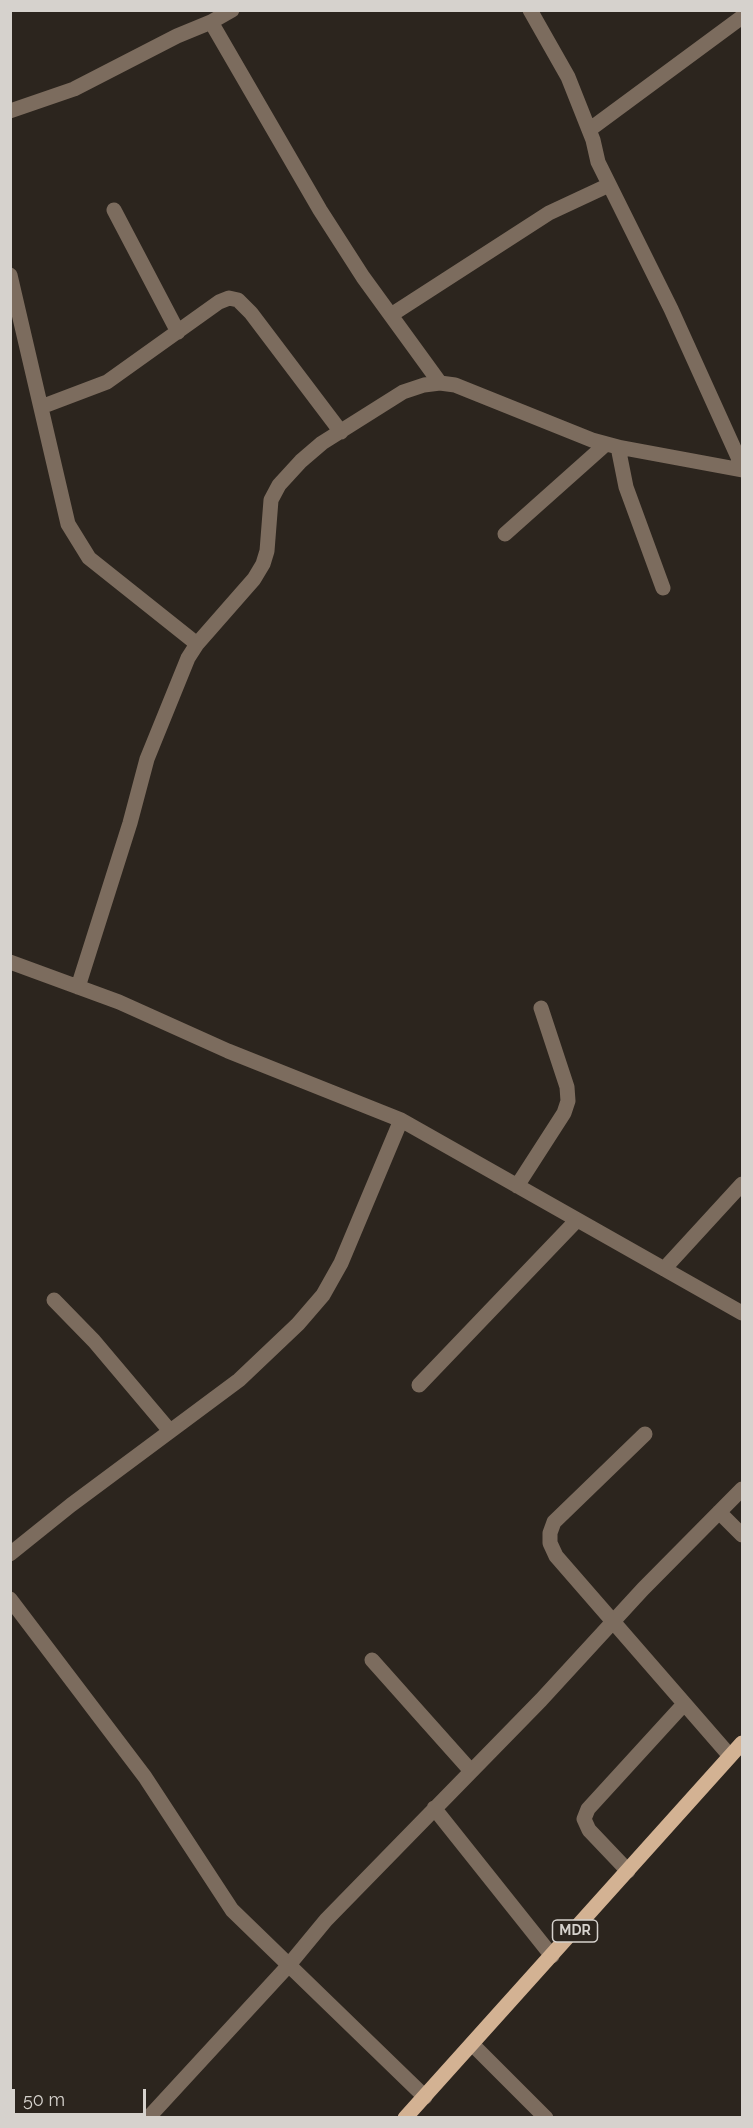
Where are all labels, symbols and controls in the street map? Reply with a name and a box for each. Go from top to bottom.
road number: MDR [552,1920,598,1942]
scale bar [15,2077,148,2115]
text: 50 m [23,2089,65,2110]

